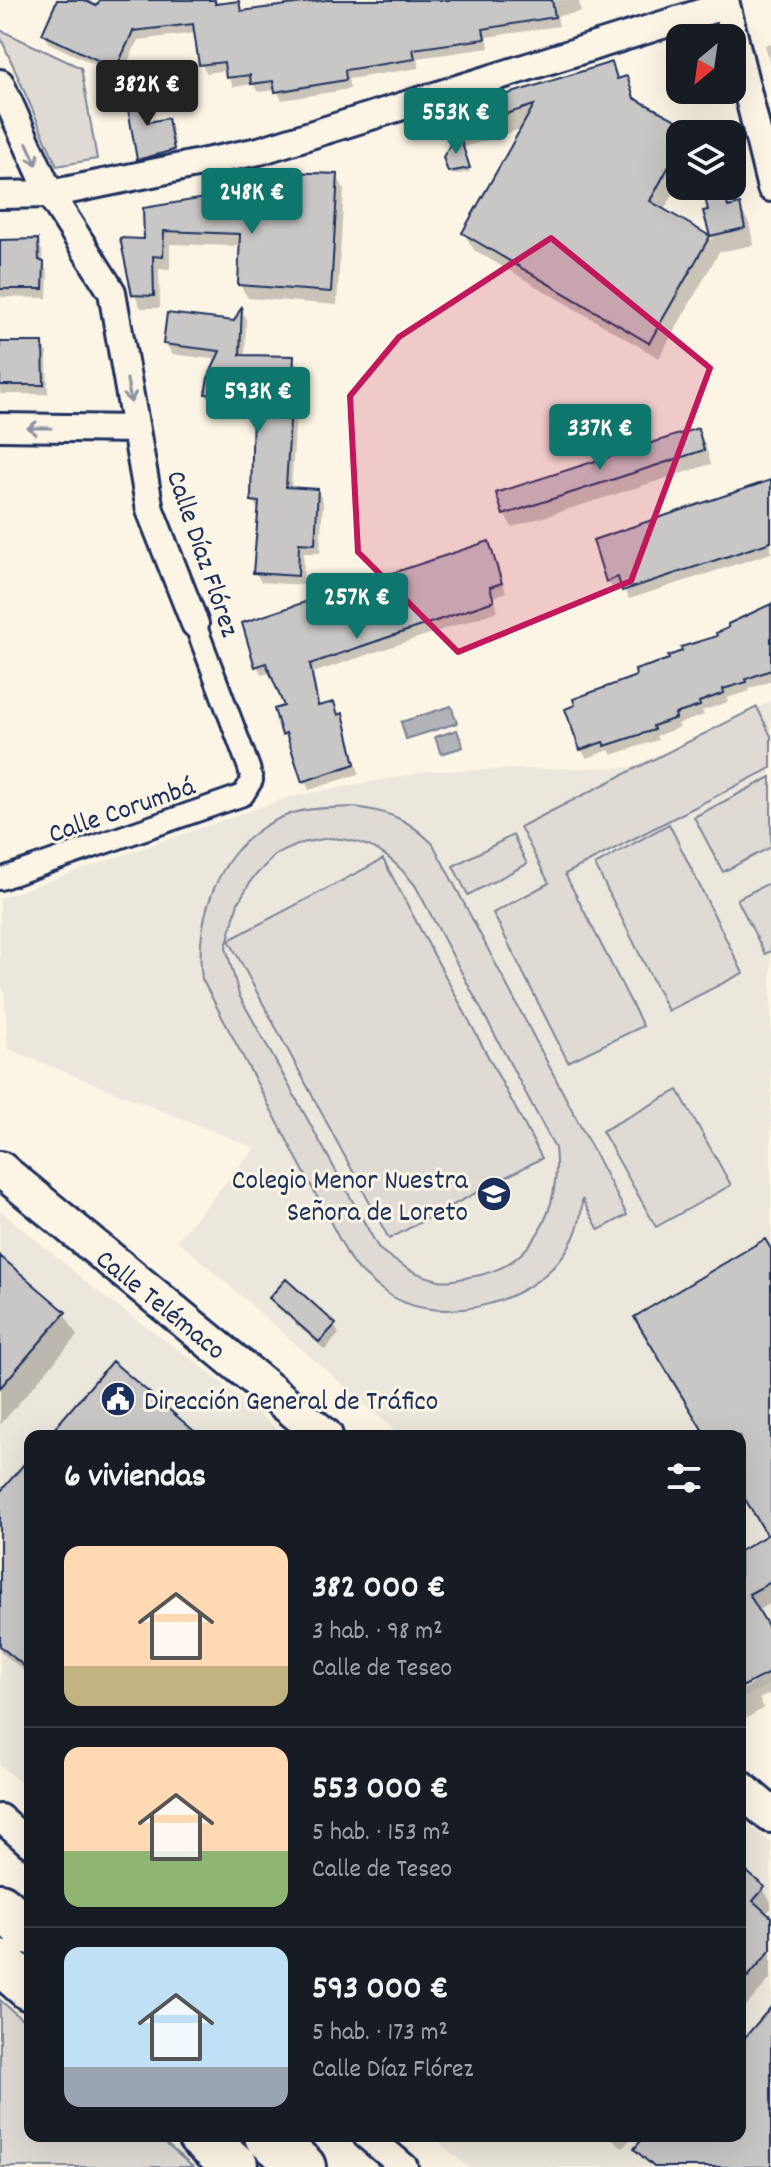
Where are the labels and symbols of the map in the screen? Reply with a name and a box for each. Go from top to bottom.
north arrow [666,24,746,104]
pin: 382K € [82,60,212,128]
pin: 553K € [391,88,521,156]
one-way arrow [26,142,41,166]
pin: 248K € [187,168,317,236]
pin: 593K € [193,367,323,435]
one-way arrow [122,378,137,404]
pin: 337K € [535,404,665,472]
one-way arrow [26,420,53,436]
street label: Calle Díaz Flórez [153,466,248,644]
pin: 257K € [292,573,422,641]
street label: Calle Corumbá [44,769,202,857]
place label: Colegio Menor Nuestra Señora de Loreto [232,1163,469,1235]
school or university icon: Colegio Menor Nuestra Señora de Loreto [475,1175,513,1213]
street label: Calle Telémaco [85,1242,233,1372]
public building icon: Dirección General de Tráfico [99,1380,137,1418]
place label: Dirección General de Tráfico [144,1384,438,1424]

